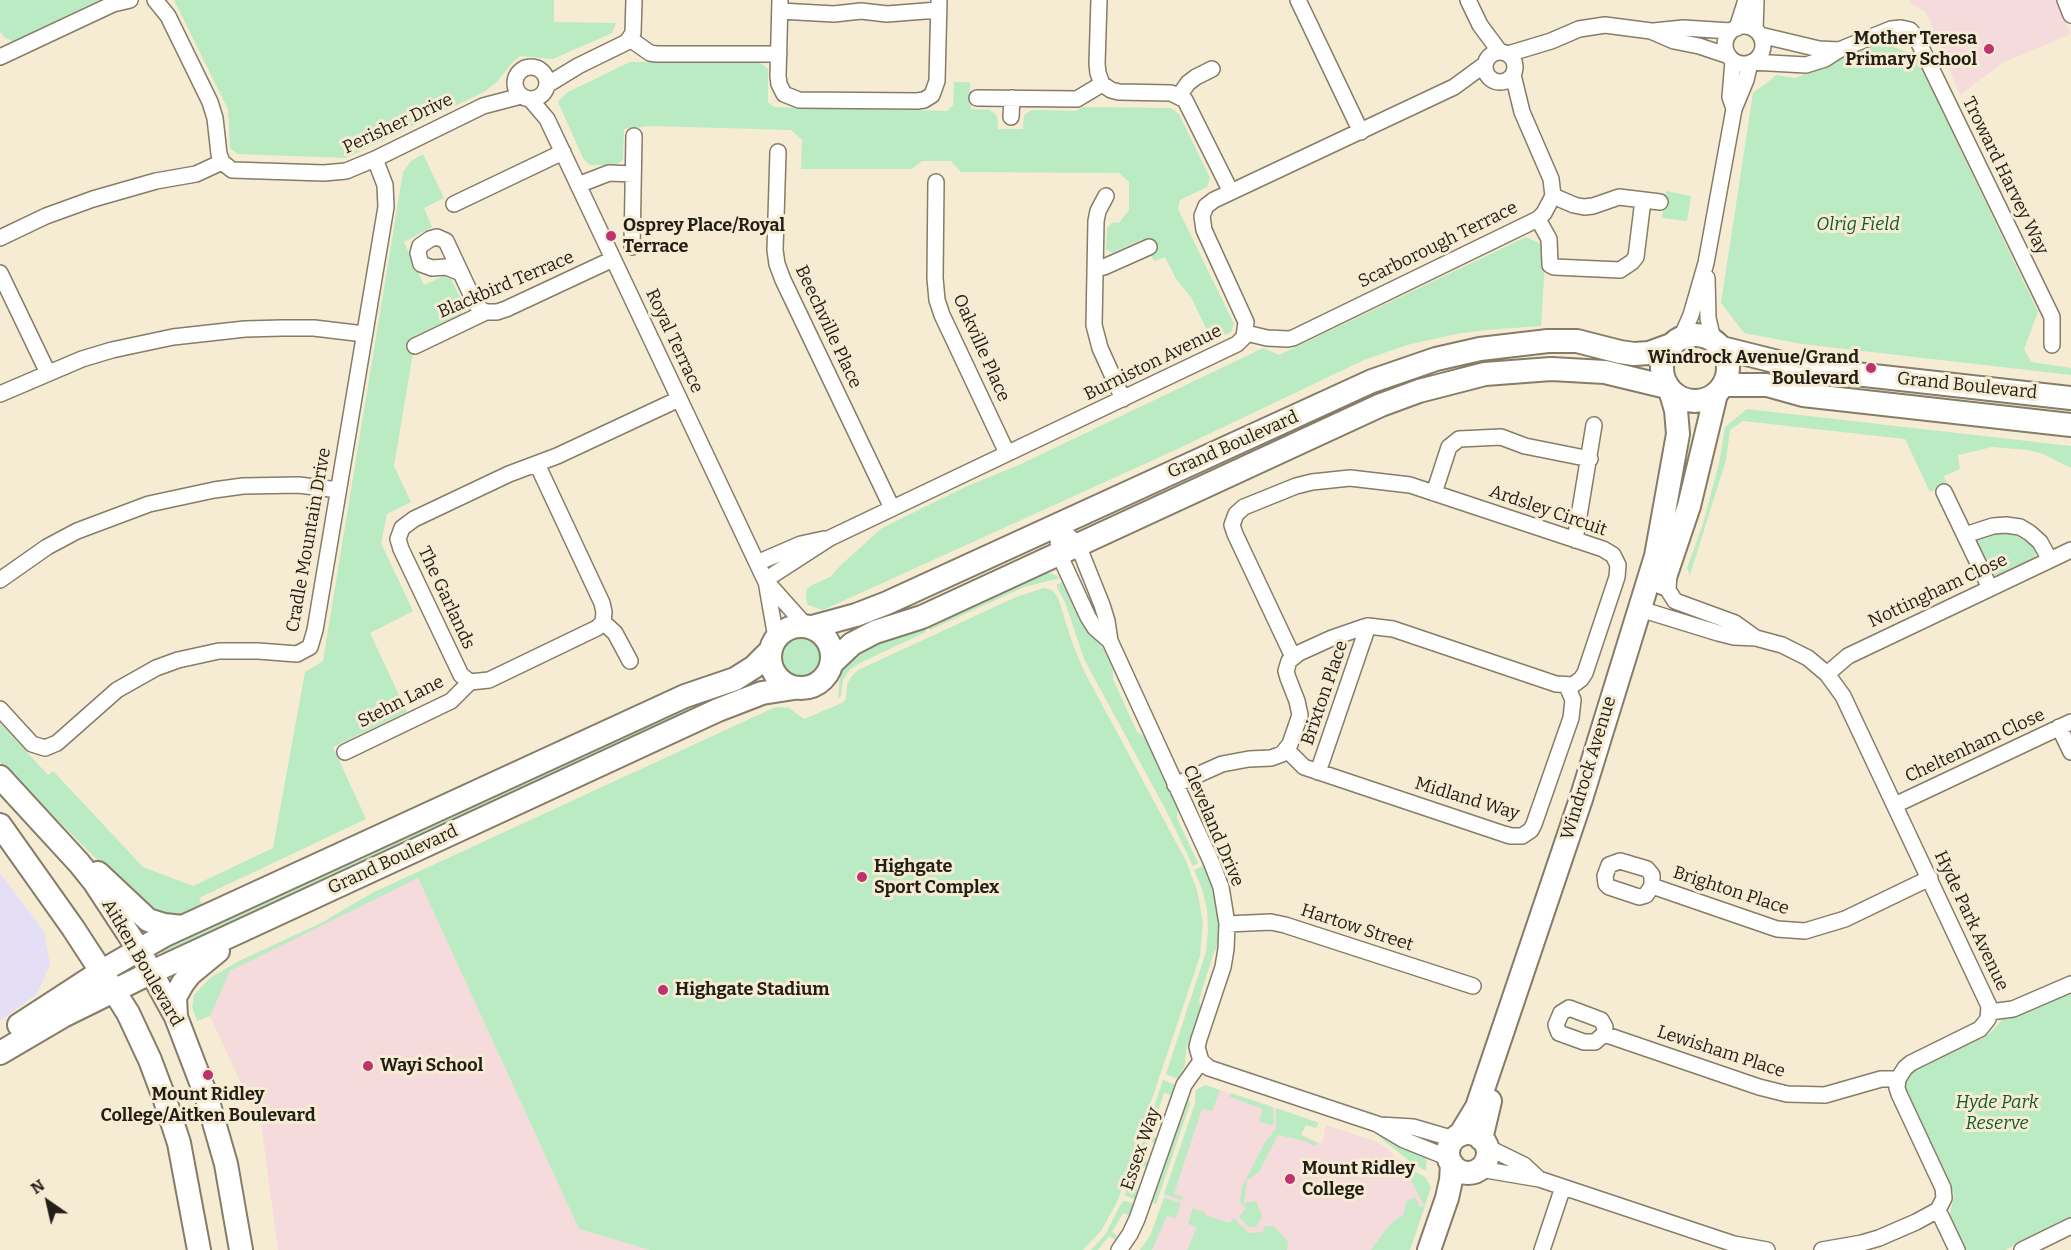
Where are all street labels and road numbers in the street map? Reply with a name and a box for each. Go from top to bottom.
street label: Perisher Drive [340,89,456,159]
street label: Troward Harvey Way [1957,94,2053,258]
street label: Scarborough Terrace [1355,197,1521,293]
street label: Blackbird Terrace [435,247,577,323]
street label: Beechville Place [790,262,866,392]
street label: Royal Terrace [640,285,708,397]
street label: Oakville Place [948,291,1014,405]
street label: Burniston Avenue [1081,320,1225,406]
street label: Grand Boulevard [1896,368,2038,404]
street label: Grand Boulevard [1164,406,1302,484]
street label: Cradle Mountain Drive [282,446,336,634]
street label: Ardsley Circuit [1486,481,1610,541]
street label: The Garlands [413,543,479,653]
street label: Nottingham Close [1865,549,2011,633]
street label: Brixton Place [1297,638,1353,748]
street label: Stehn Lane [354,671,448,733]
street label: Windrock Avenue [1557,694,1621,842]
street label: Cheltenham Close [1902,704,2048,788]
street label: Cleveland Drive [1178,762,1248,890]
street label: Midland Way [1412,773,1522,825]
street label: Grand Boulevard [325,820,461,900]
street label: Hyde Park Avenue [1929,848,2013,994]
street label: Brighton Place [1670,862,1792,920]
street label: Aitken Boulevard [97,896,187,1030]
street label: Hartow Street [1298,900,1416,956]
street label: Lewisham Place [1654,1021,1788,1083]
street label: Essex Way [1117,1105,1165,1193]

